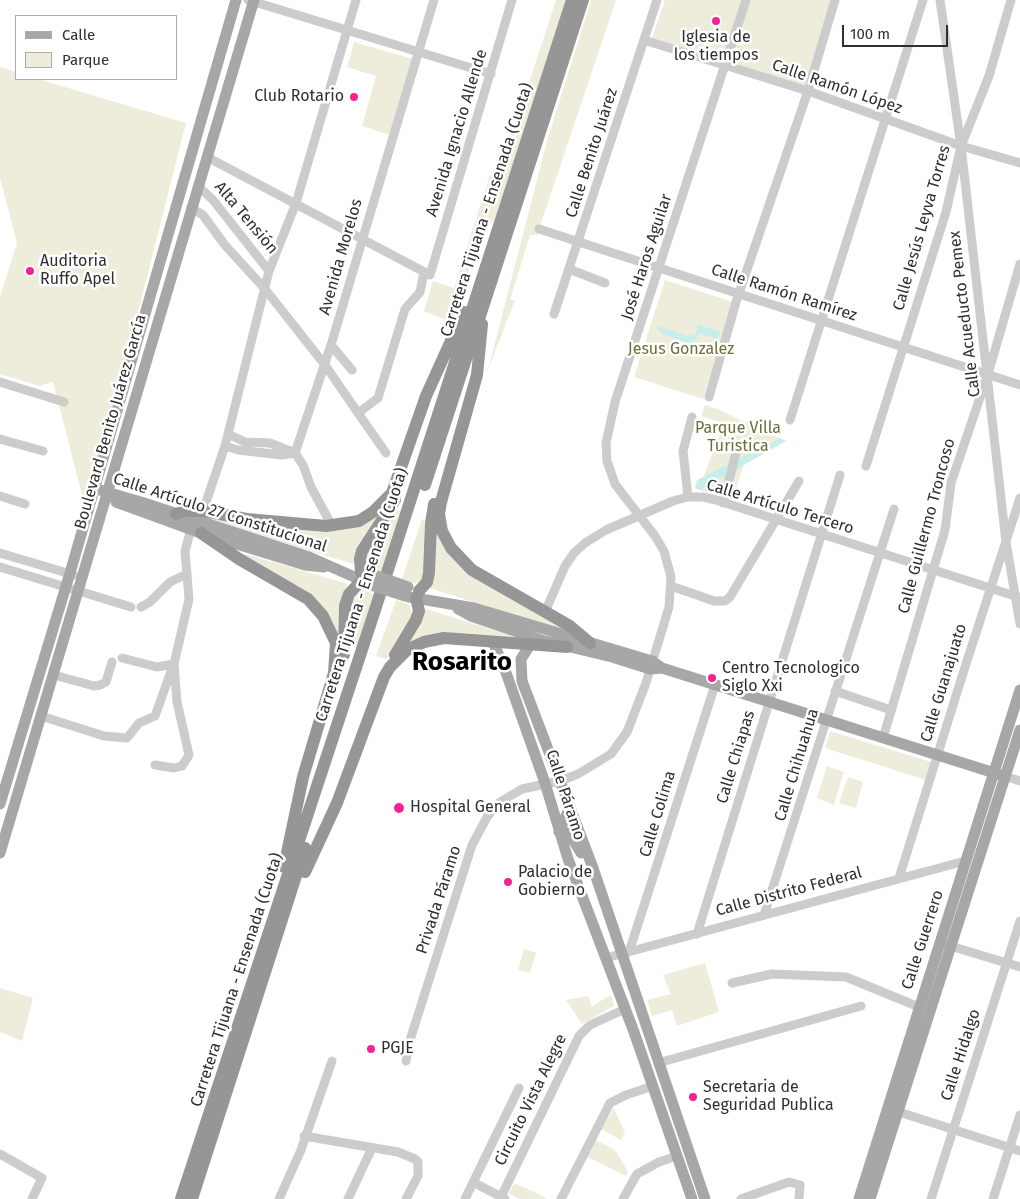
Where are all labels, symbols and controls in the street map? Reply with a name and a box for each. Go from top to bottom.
legend [15,15,178,80]
marker: Iglesia de los tiempos [710,15,722,27]
scale bar [845,15,951,47]
text: 100 m [850,25,890,43]
text: Calle [62,26,95,44]
place label: Iglesia de los tiempos [674,28,758,66]
street label: Avenida Ignacio Allende [422,47,492,219]
text: Parque [62,51,109,69]
street label: Calle Ramón López [769,56,905,118]
street label: Carretera Tijuana - Ensenada (Cuota) [437,81,537,339]
street label: Calle Benito Juárez [562,86,622,220]
place label: Club Rotario [254,87,344,107]
marker: Club Rotario [348,91,360,103]
street label: Calle Jesús Leyva Torres [889,143,955,313]
street label: Alta Tensión [210,178,282,258]
street label: José Haros Aguilar [618,191,676,323]
street label: Avenida Morelos [315,197,367,317]
street label: Calle Acueducto Pemex [945,230,985,398]
place label: Auditoria Ruffo Apel [40,252,115,290]
street label: Calle Ramón Ramírez [709,260,859,326]
marker: Auditoria Ruffo Apel [24,265,36,277]
street label: Boulevard Benito Juárez García [71,312,151,532]
park label: Jesus Gonzalez [628,340,734,360]
park label: Parque Villa Turistica [695,419,781,457]
street label: Calle Guillermo Troncoso [894,436,960,616]
street label: Carretera Tijuana - Ensenada (Cuota) [312,466,412,724]
street label: Calle Artículo 27 Constitucional [111,469,329,557]
street label: Calle Artículo Tercero [704,475,856,539]
street label: Calle Guanajuato [917,621,971,745]
district label: Rosarito [412,647,512,679]
place label: Centro Tecnologico Siglo Xxi [722,659,860,697]
marker: Centro Tecnologico Siglo Xxi [706,672,718,684]
street label: Calle Chihuahua [771,706,823,824]
street label: Calle Chiapas [713,708,759,806]
street label: Calle Páramo [541,747,589,843]
street label: Calle Colima [636,769,680,859]
place label: Hospital General [410,798,531,818]
marker: Hospital General [392,801,406,815]
street label: Privada Páramo [412,843,466,957]
street label: Carretera Tijuana - Ensenada (Cuota) [187,851,287,1109]
place label: Palacio de Gobierno [518,863,592,901]
street label: Calle Distrito Federal [714,863,864,921]
marker: Palacio de Gobierno [502,876,514,888]
street label: Calle Guerrero [898,888,948,992]
street label: Calle Hidalgo [937,1007,985,1103]
street label: Circuito Vista Alegre [491,1031,571,1169]
place label: PGJE [381,1039,414,1059]
marker: PGJE [365,1043,377,1055]
place label: Secretaria de Seguridad Publica [703,1078,834,1116]
marker: Secretaria de Seguridad Publica [687,1091,699,1103]

